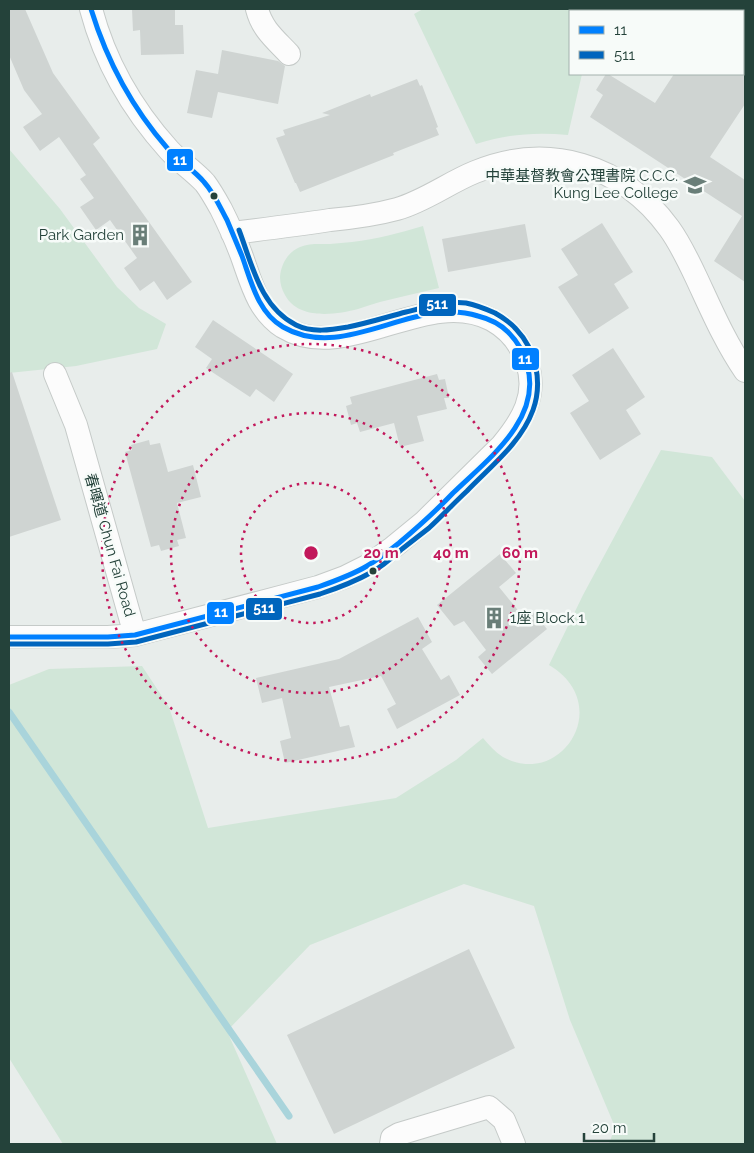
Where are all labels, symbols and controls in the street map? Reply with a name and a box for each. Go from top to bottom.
legend [569,10,744,75]
text: 11 [614,21,627,39]
text: 511 [614,46,636,64]
line badge: 11 [166,148,194,172]
text: 11 [173,152,187,168]
place label: 中華基督教會公理書院 C.C.C. Kung Lee College [485,167,678,202]
school or university icon: 中華基督教會公理書院 C.C.C. Kung Lee College [682,172,708,198]
unlabelled marker [209,191,219,201]
building icon: Park Garden [127,222,153,248]
place label: Park Garden [39,226,124,244]
line badge: 511 [418,293,457,317]
text: 511 [426,296,448,312]
line badge: 11 [511,347,540,371]
text: 11 [518,351,532,367]
street label: 春暉道 Chun Fai Road [81,471,139,619]
centre of rings [302,544,320,562]
text: 20 m [363,544,399,562]
text: 40 m [433,544,469,562]
text: 60 m [502,544,538,562]
unlabelled marker [368,566,378,576]
line badge: 511 [245,597,283,621]
text: 511 [253,600,275,616]
line badge: 11 [206,601,235,625]
text: 11 [214,604,228,620]
building icon: 1座 Block 1 [481,605,507,631]
place label: 1座 Block 1 [510,609,585,627]
scale bar [584,1110,654,1142]
text: 20 m [592,1119,627,1137]

